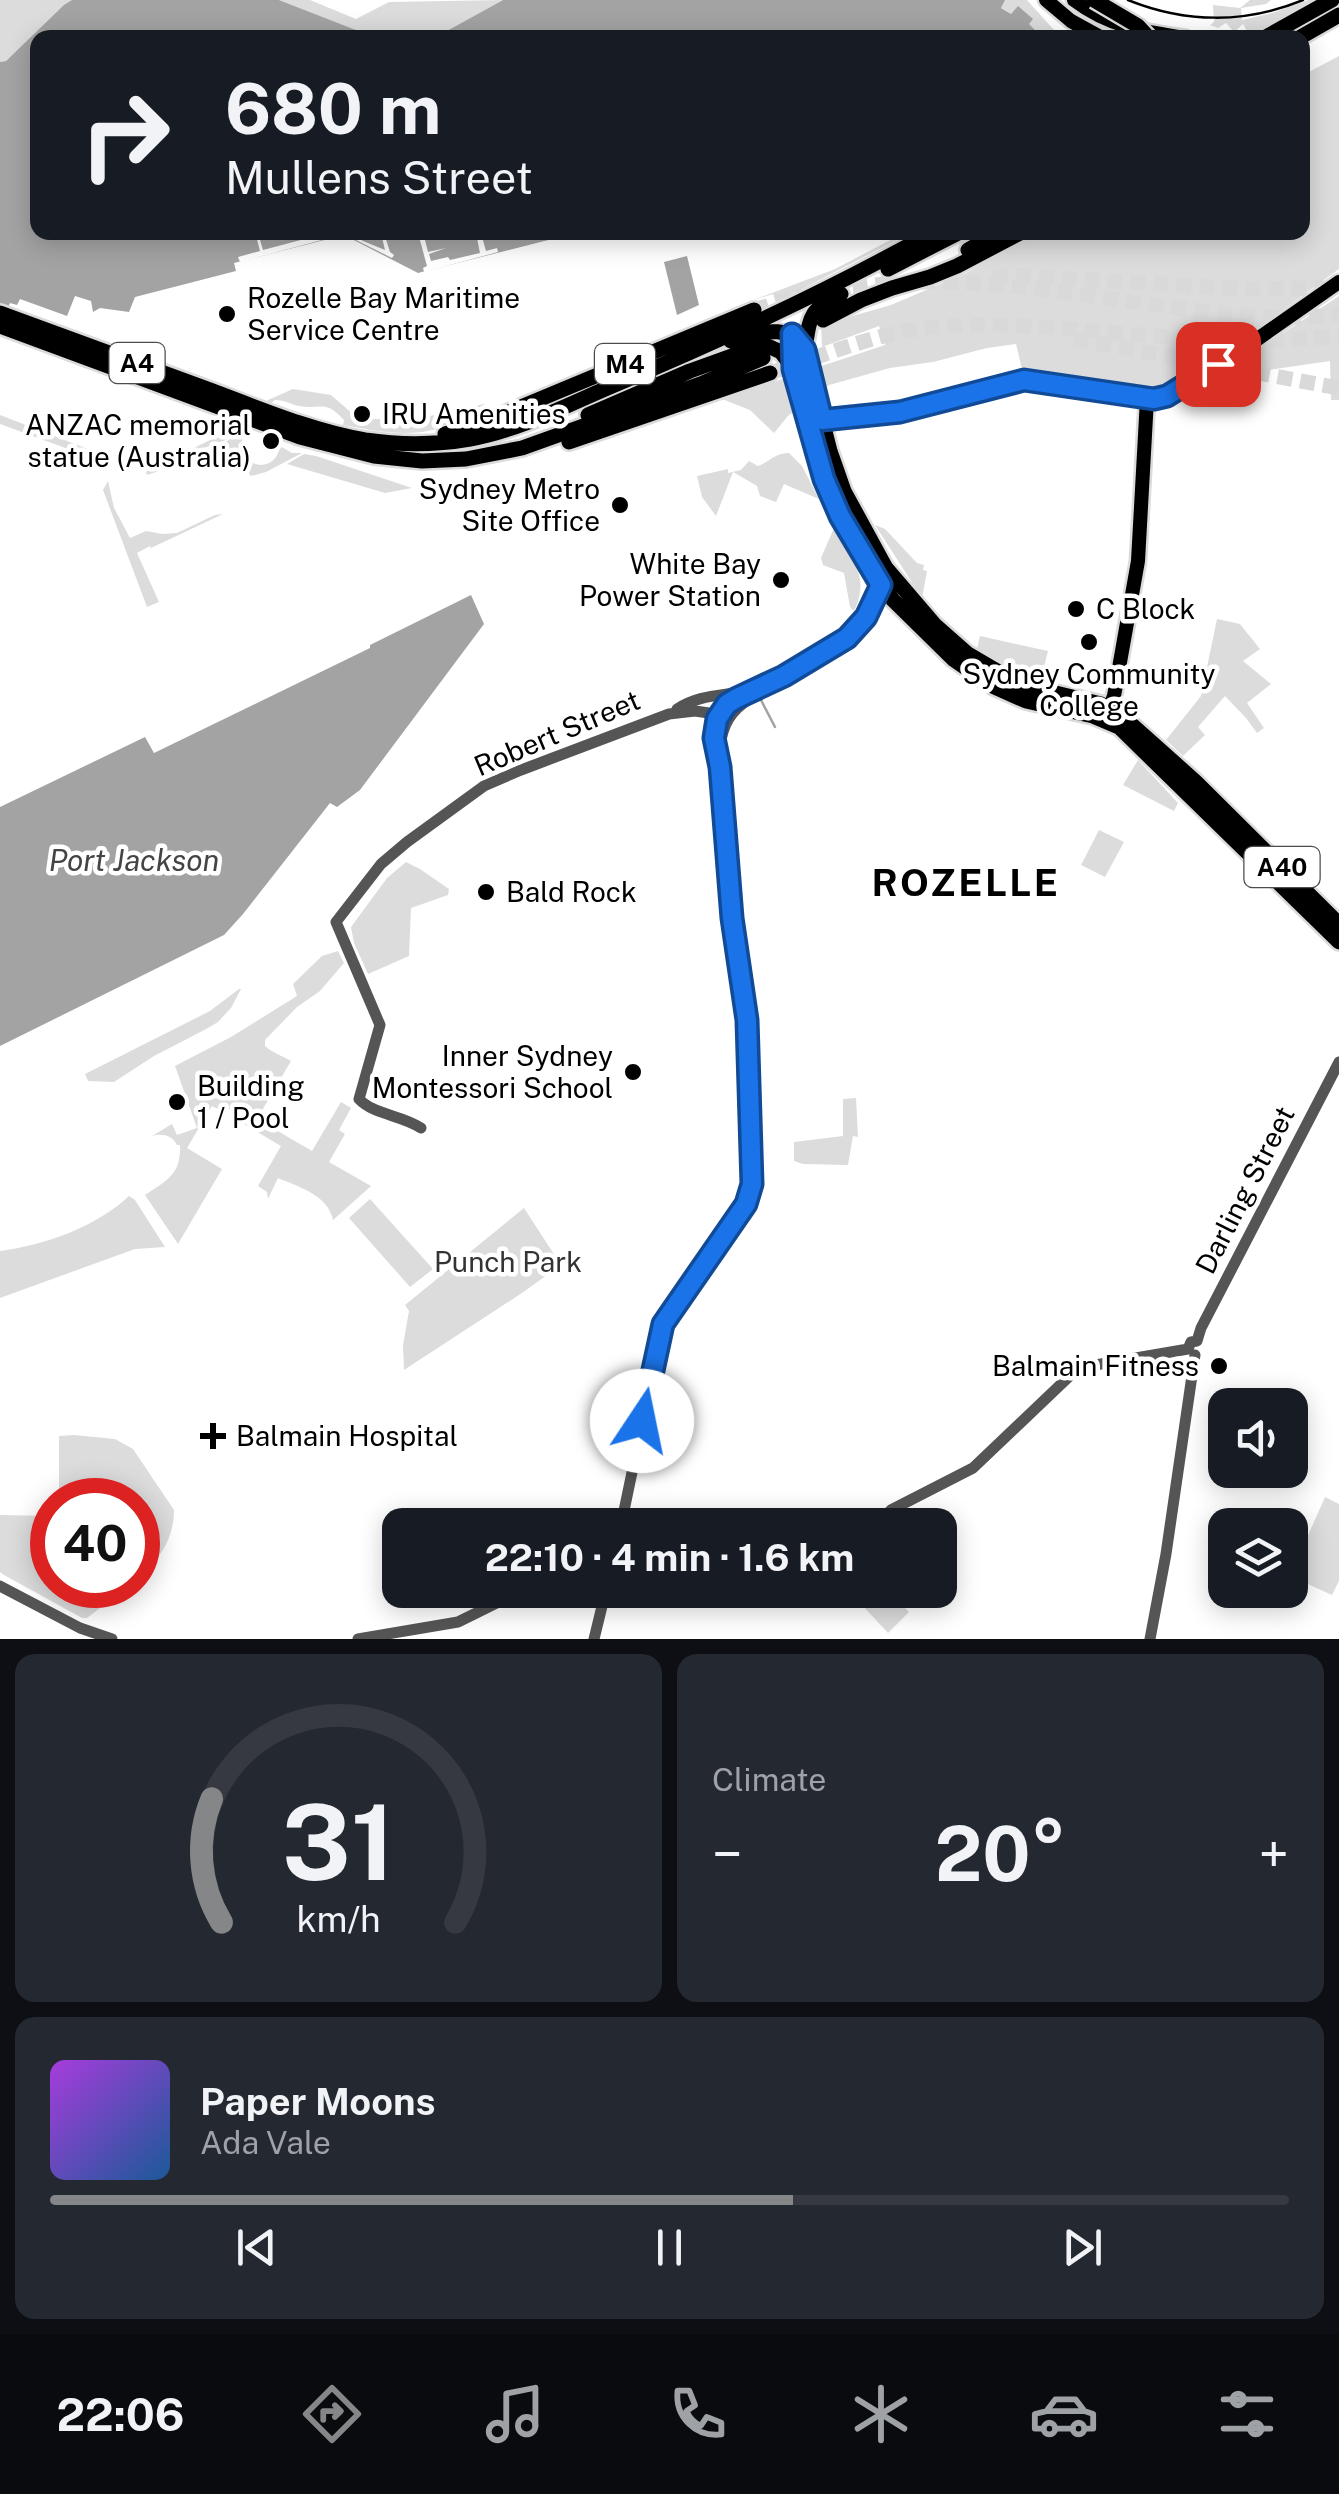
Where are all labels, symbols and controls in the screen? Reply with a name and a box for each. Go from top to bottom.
text: 680 m [225,67,441,150]
icon: right [60,70,190,200]
text: Mullens Street [225,151,533,204]
place label: Rozelle Bay Maritime Service Centre [247,281,520,346]
marker: Rozelle Bay Maritime Service Centre [216,303,238,325]
pin [1176,322,1261,407]
icon: arrive [1191,337,1246,392]
road number: A4 [110,343,164,383]
road number: M4 [595,344,655,384]
place label: IRU Amenities [382,397,566,430]
marker: IRU Amenities [351,403,373,425]
place label: ANZAC memorial statue (Australia) [25,408,251,473]
marker: ANZAC memorial statue (Australia) [260,430,282,452]
place label: Sydney Metro Site Office [419,472,600,537]
marker: Sydney Metro Site Office [609,494,631,516]
place label: White Bay Power Station [579,547,761,612]
marker: White Bay Power Station [770,569,792,591]
place label: C Block [1096,592,1195,625]
marker: C Block [1065,598,1087,620]
marker: Sydney Community College [1078,631,1100,653]
place label: Sydney Community College [963,657,1215,722]
street label: Robert Street [469,683,645,782]
water label: Port Jackson [49,842,219,878]
road number: A40 [1244,847,1320,887]
district label: ROZELLE [872,860,1060,905]
place label: Bald Rock [506,875,637,908]
marker: Bald Rock [475,881,497,903]
place label: Inner Sydney Montessori School [372,1039,613,1104]
marker: Inner Sydney Montessori School [622,1061,644,1083]
place label: Building 1 / Pool [197,1069,305,1134]
marker: Building 1 / Pool [166,1091,188,1113]
street label: Darling Street [1188,1101,1301,1279]
park label: Punch Park [434,1245,582,1278]
place label: Balmain Fitness [992,1349,1199,1382]
marker: Balmain Fitness [1208,1355,1230,1377]
position arrow [590,1369,694,1473]
map controls [1208,1388,1308,1608]
button: sound [1208,1388,1308,1488]
place label: Balmain Hospital [236,1419,458,1452]
marker: Balmain Hospital [200,1423,226,1449]
speed limit sign: 40 [30,1478,160,1608]
button: layers [1208,1508,1308,1608]
text: 22:10 · 4 min · 1.6 km [485,1535,854,1580]
text: Climate [712,1761,826,1798]
text: 31 [282,1781,395,1903]
text: 20° [935,1810,1066,1898]
text: − [712,1822,743,1886]
text: + [1258,1822,1289,1886]
text: km/h [296,1898,381,1940]
text: Paper Moons [200,2079,435,2124]
text: Ada Vale [200,2124,331,2161]
icon: previous [229,2220,284,2275]
icon: pause [642,2220,697,2275]
icon: next [1055,2220,1110,2275]
icon: directions [297,2379,367,2449]
icon: music [480,2379,550,2449]
icon: phone [663,2379,733,2449]
icon: climate [846,2379,916,2449]
icon: car [1029,2379,1099,2449]
icon: filters [1212,2379,1282,2449]
text: 22:06 [57,2388,184,2441]

